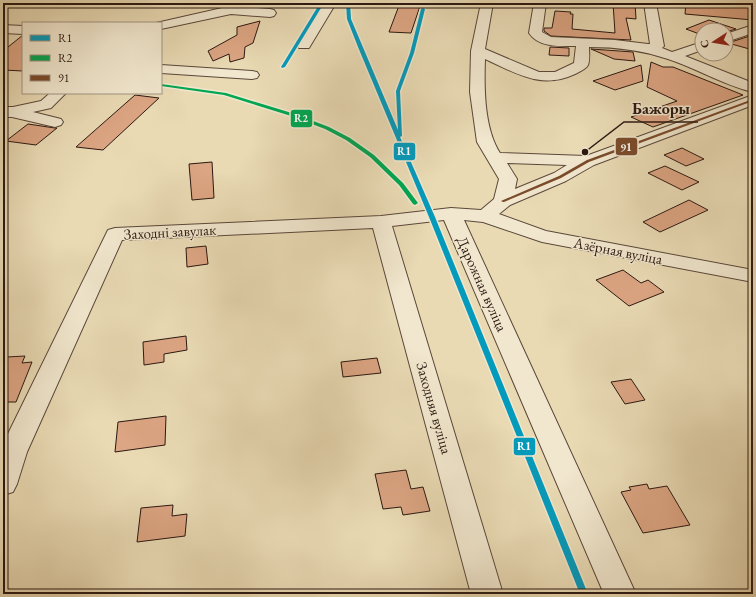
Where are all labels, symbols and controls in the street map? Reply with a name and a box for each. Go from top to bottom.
legend [22,22,162,94]
north arrow [694,22,734,62]
text: R1 [58,30,73,46]
text: С [697,39,712,49]
text: R2 [58,50,73,66]
text: 91 [58,70,70,86]
callout: Бажоры [624,94,698,122]
text: Бажоры [632,98,691,119]
line badge: R2 [290,109,313,128]
text: R2 [294,111,308,125]
line badge: 91 [615,137,638,156]
text: 91 [620,140,632,154]
line badge: R1 [393,142,416,161]
text: R1 [397,144,411,158]
street label: Заходні завулак [123,220,217,243]
street label: Азёрная вуліца [571,232,664,268]
street label: Дарожная вуліца [453,233,512,334]
street label: Заходняя вуліца [412,360,457,456]
line badge: R1 [513,437,536,456]
text: R1 [517,439,531,453]

